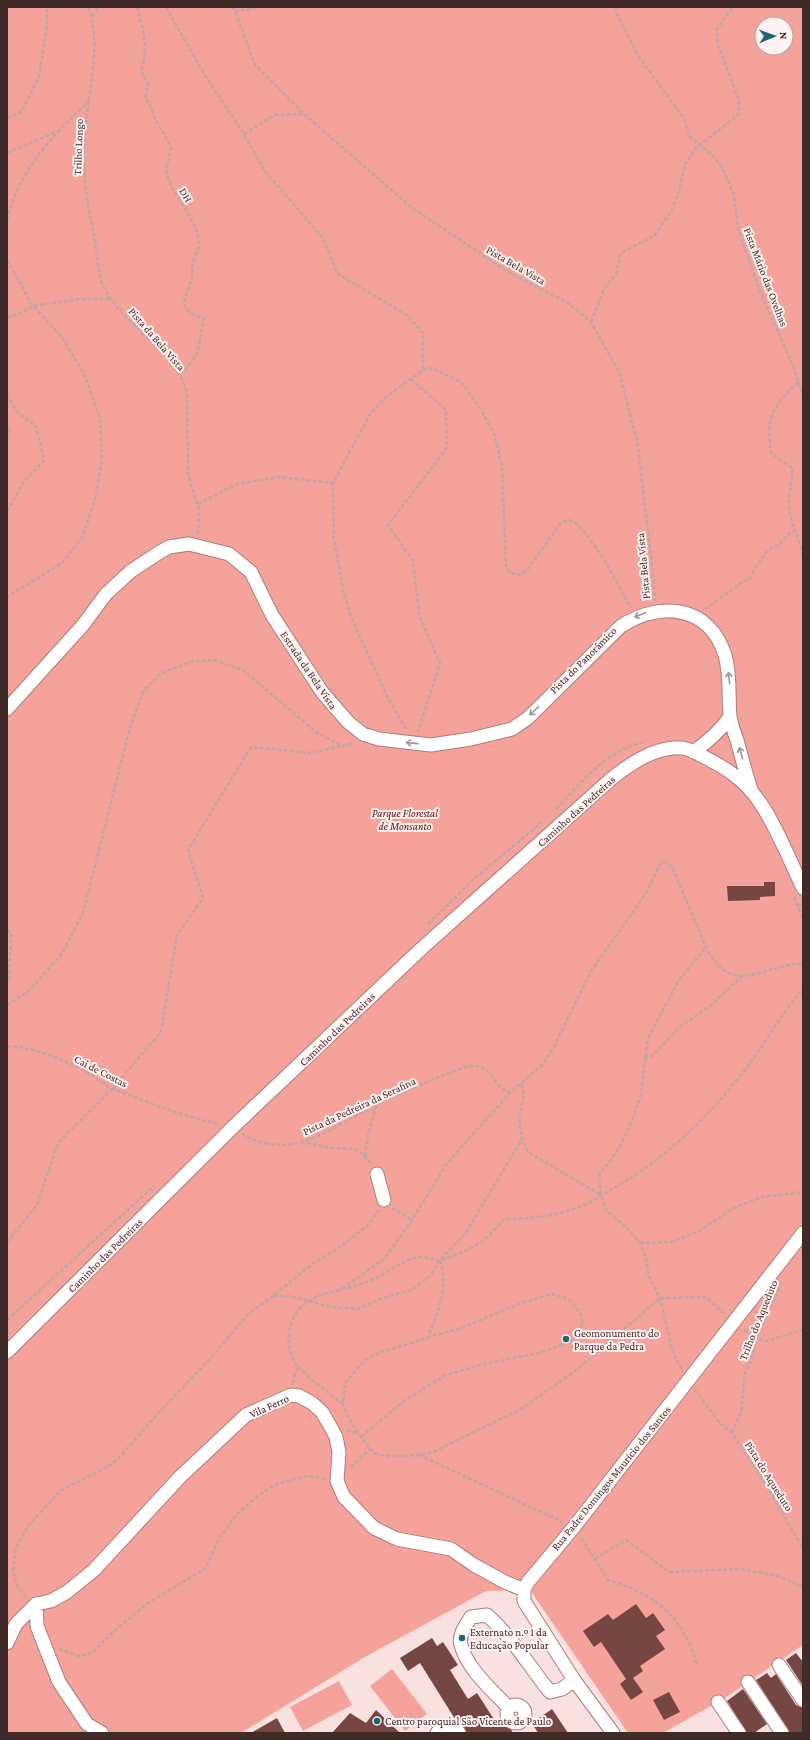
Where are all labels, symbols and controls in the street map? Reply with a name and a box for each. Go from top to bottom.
north arrow [754,16,794,56]
text: N [778,32,790,40]
street label: Trilho Longo [71,118,86,176]
street label: DH [177,186,195,204]
street label: Pista Mário das Ovelhas [742,226,790,328]
street label: Pista Bela Vista [484,243,548,287]
street label: Pista da Bela Vista [126,305,188,373]
street label: Pista Bela Vista [634,532,652,600]
one-way arrow [635,612,647,620]
street label: Pista do Panorâmico [547,624,619,696]
street label: Estrada da Bela Vista [278,629,340,711]
one-way arrow [725,672,733,685]
one-way arrow [529,706,539,716]
one-way arrow [406,740,419,747]
one-way arrow [736,747,744,760]
street label: Caminho das Pedreiras [535,773,617,849]
park label: Parque Florestal de Monsanto [372,807,438,832]
street label: Caminho das Pedreiras [297,990,377,1068]
street label: Cai de Costas [72,1052,130,1090]
street label: Pista da Pedreira da Serafina [301,1075,417,1137]
street label: Caminho das Pedreiras [65,1215,145,1295]
street label: Trilho do Aqueduto [736,1278,781,1362]
place label: Geomonumento do Parque da Pedra [574,1327,660,1353]
marker: Geomonumento do Parque da Pedra [561,1334,571,1344]
street label: Vila Ferro [247,1392,291,1420]
street label: Rua Padre Domingos Maurício dos Santos [549,1403,674,1553]
street label: Pista do Aqueduto [742,1439,796,1514]
place label: Externato n.º 1 da Educação Popular [470,1626,549,1652]
marker: Externato n.º 1 da Educação Popular [457,1633,467,1643]
place label: Centro paroquial São Vicente de Paulo [385,1715,552,1728]
marker: Centro paroquial São Vicente de Paulo [372,1716,382,1726]

